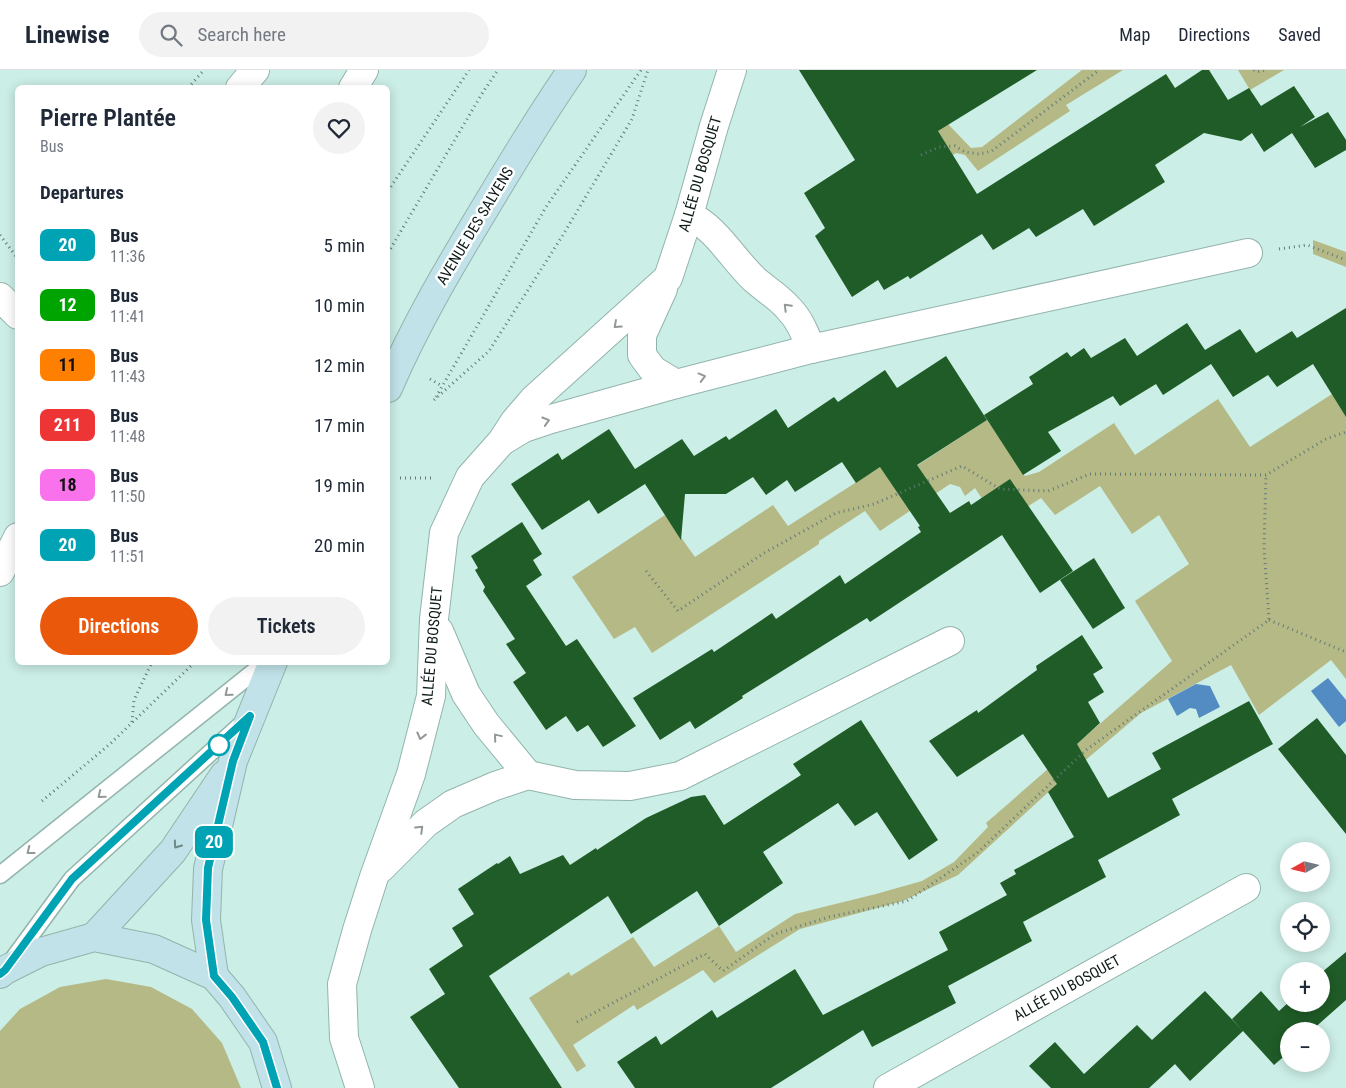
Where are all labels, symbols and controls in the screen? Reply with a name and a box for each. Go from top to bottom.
search box [139,12,489,57]
text: Linewise [25,21,109,49]
icon: search [157,21,185,49]
text: Search here [197,23,286,46]
text: Map [1119,24,1150,45]
text: Directions [1178,24,1250,45]
text: Saved [1278,24,1321,45]
button: heart [313,102,365,154]
text: Pierre Plantée [40,104,176,132]
street label: ALLÉE DU BOSQUET [675,114,725,234]
text: Bus [40,137,64,156]
street label: AVENUE DES SALYENS [433,164,517,288]
text: Departures [40,181,124,204]
text: Bus [110,224,139,247]
text: 20 [58,234,77,255]
text: 5 min [323,234,365,257]
text: 11:36 [110,247,145,266]
text: Bus [110,284,139,307]
text: 12 [58,294,77,315]
text: 10 min [314,294,365,317]
one-way arrow [783,304,792,313]
text: 11:41 [110,307,145,326]
one-way arrow [613,319,622,328]
text: Bus [110,344,139,367]
text: 11 [58,354,77,375]
text: 12 min [314,354,365,377]
text: 11:43 [110,367,145,386]
one-way arrow [698,372,707,383]
text: Bus [110,404,139,427]
text: 211 [54,414,81,435]
text: 17 min [314,414,365,437]
one-way arrow [541,417,549,427]
text: 11:48 [110,427,145,446]
text: Bus [110,464,139,487]
text: 18 [58,474,77,495]
text: 19 min [314,474,365,497]
text: 11:50 [110,487,145,506]
text: Bus [110,524,139,547]
text: 20 [58,534,77,555]
text: 20 min [314,534,365,557]
text: 11:51 [110,547,145,566]
street label: ALLÉE DU BOSQUET [418,585,446,706]
button: Directions [40,597,198,655]
button: Tickets [208,597,365,655]
one-way arrow [225,688,234,696]
one-way arrow [416,731,427,740]
unlabelled marker [208,734,230,756]
one-way arrow [494,734,502,743]
one-way arrow [98,790,107,798]
line badge: 20 [192,826,236,858]
one-way arrow [414,826,423,835]
text: 20 [205,831,223,852]
one-way arrow [173,840,183,849]
north arrow [1280,842,1330,892]
map controls [1280,842,1330,1072]
one-way arrow [27,846,36,854]
button: locate [1280,902,1330,952]
street label: ALLÉE DU BOSQUET [1010,951,1124,1025]
button: + [1280,962,1330,1012]
button: − [1280,1022,1330,1072]

